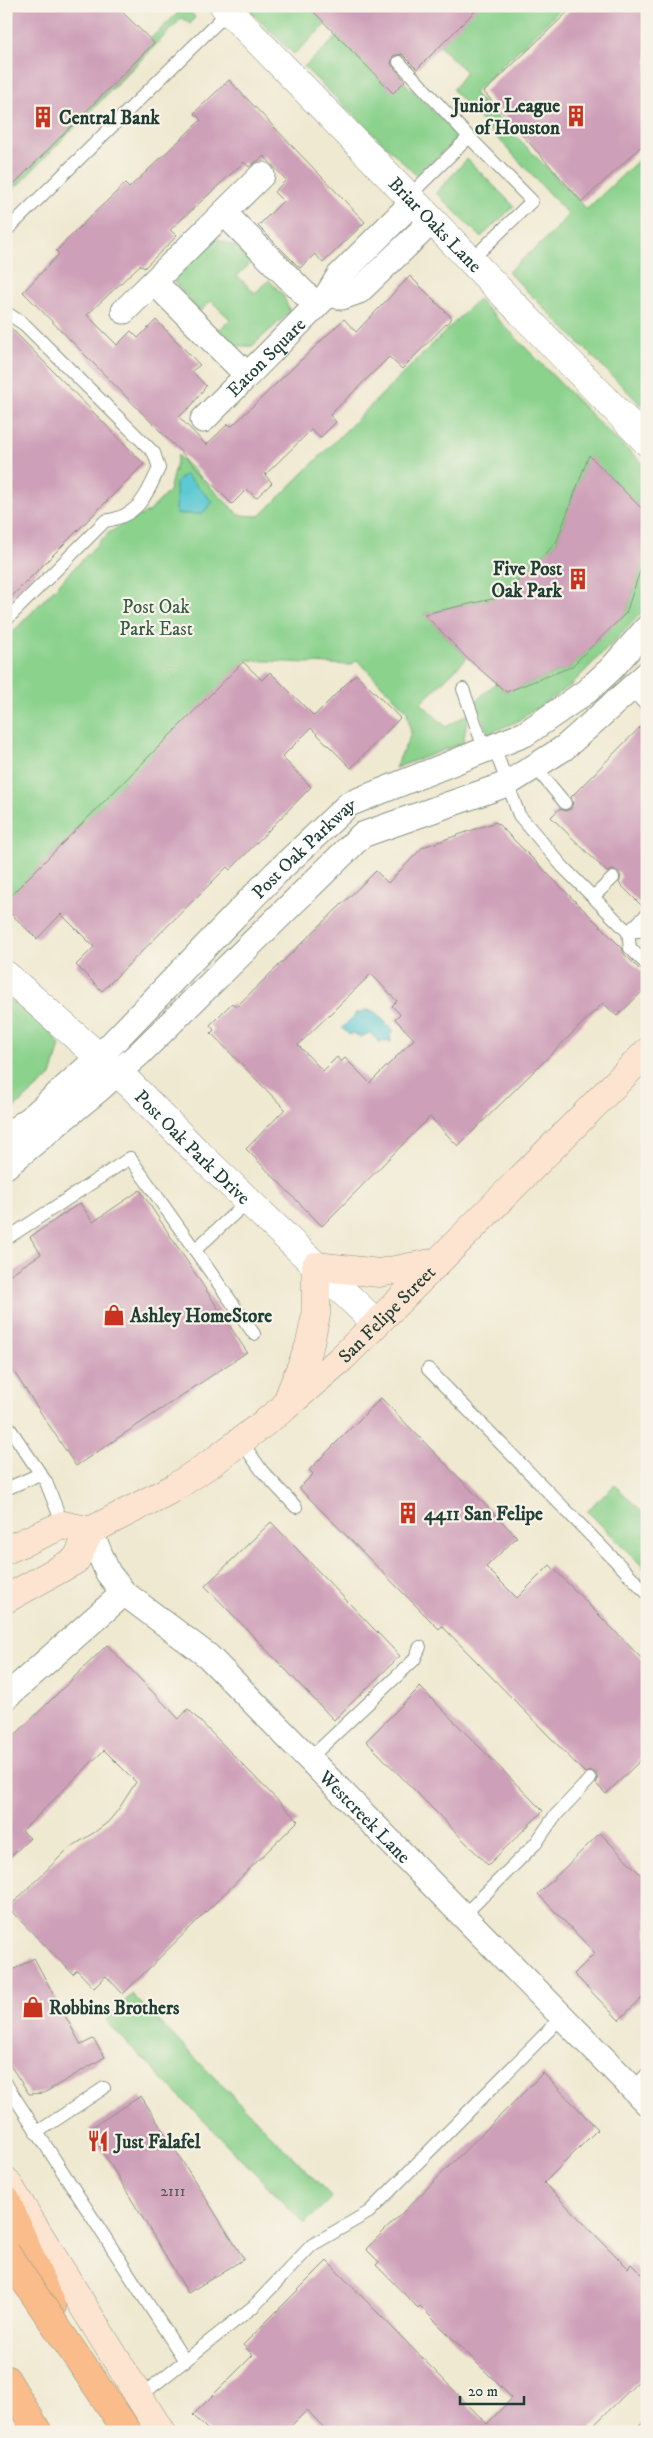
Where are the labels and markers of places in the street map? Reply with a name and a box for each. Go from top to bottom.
place label: Junior League of Houston [451,95,561,140]
building icon: Junior League of Houston [563,103,589,129]
building icon: Central Bank [30,104,56,130]
place label: Central Bank [59,107,160,130]
place label: Five Post Oak Park [491,558,563,603]
building icon: Five Post Oak Park [565,566,591,592]
shop icon: Ashley HomeStore [101,1302,127,1328]
place label: Ashley HomeStore [129,1305,272,1328]
building icon: 4411 San Felipe [395,1500,421,1526]
place label: 4411 San Felipe [424,1503,543,1526]
shop icon: Robbins Brothers [20,1994,46,2020]
place label: Robbins Brothers [49,1997,180,2020]
restaurant icon: Just Falafel [85,2128,111,2154]
place label: Just Falafel [113,2131,201,2154]

